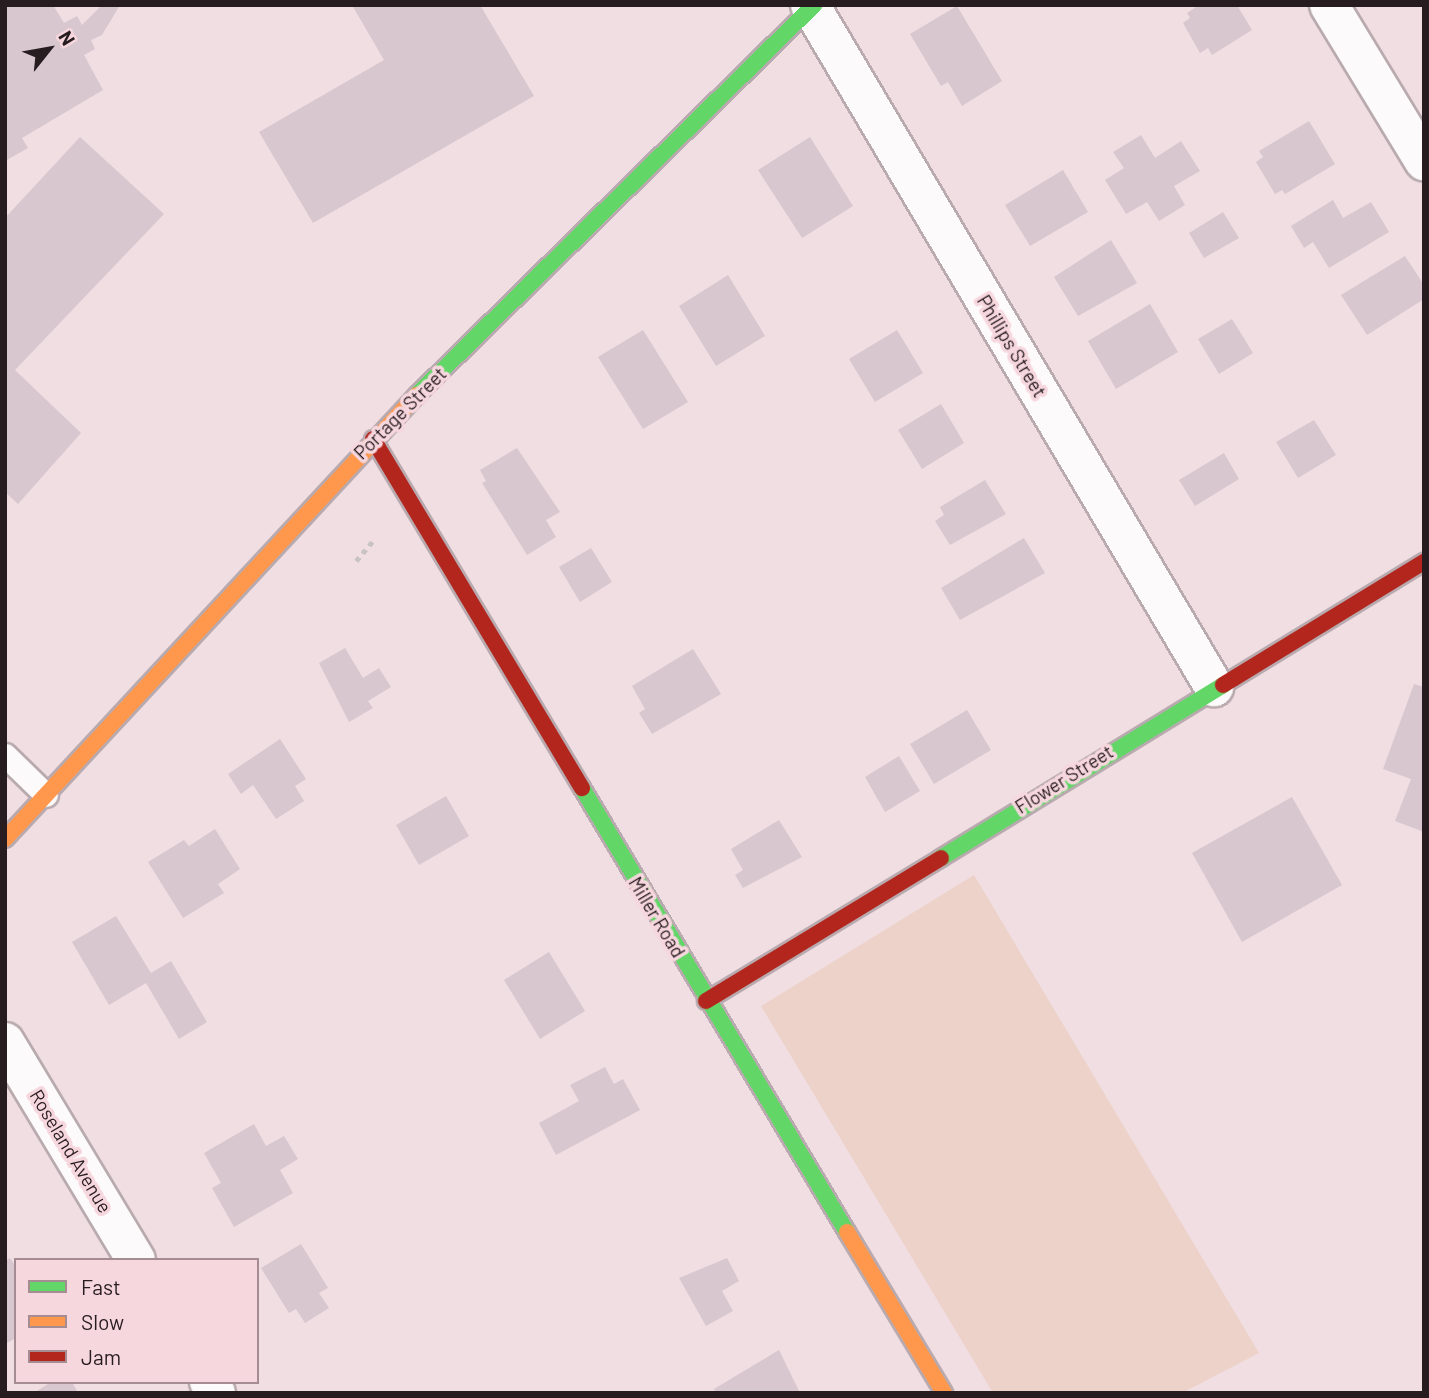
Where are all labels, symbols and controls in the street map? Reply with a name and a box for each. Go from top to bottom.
north arrow [14,14,84,84]
text: N [54,27,81,49]
street label: Phillips Street [973,291,1051,401]
street label: Portage Street [349,362,451,464]
street label: Flower Street [1011,740,1117,818]
street label: Miller Road [624,873,690,961]
street label: Roseland Avenue [25,1085,117,1217]
legend [14,1258,259,1384]
text: Fast [81,1274,121,1299]
text: Slow [81,1309,124,1334]
text: Jam [81,1344,121,1369]

